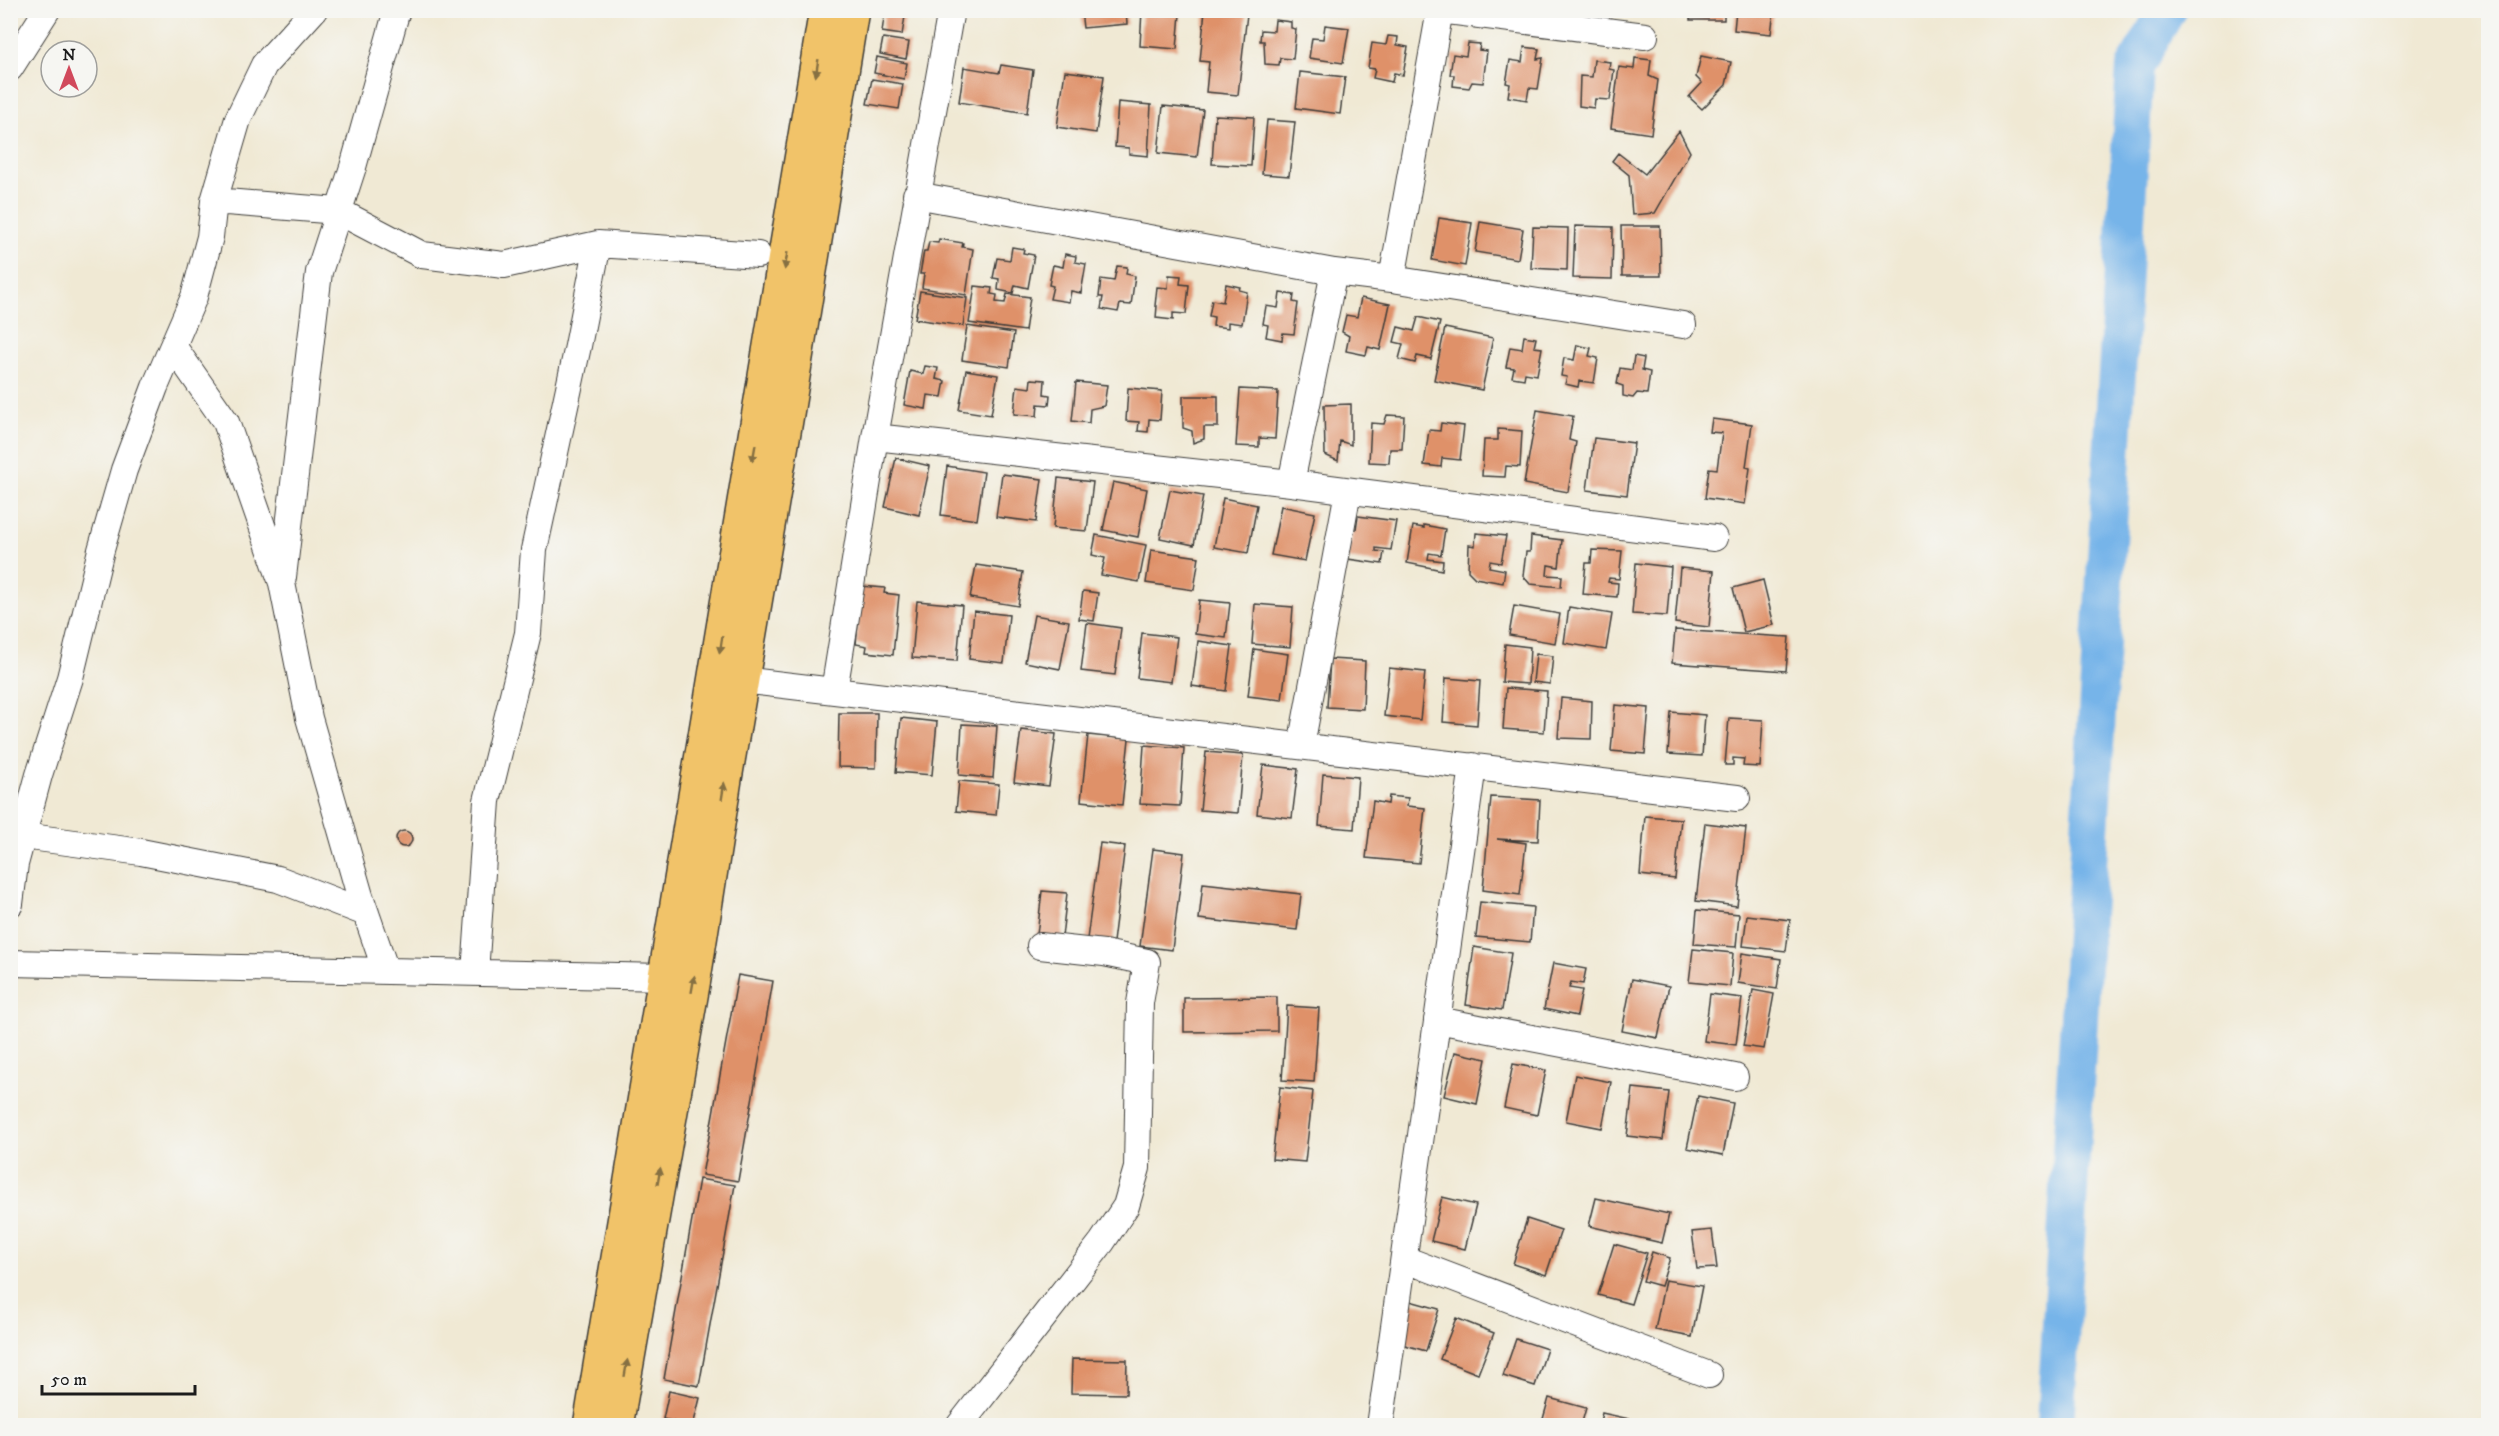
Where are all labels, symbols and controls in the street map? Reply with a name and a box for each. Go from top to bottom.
north arrow [39,39,99,99]
text: N [62,45,76,65]
one-way arrow [812,59,821,78]
one-way arrow [781,251,790,270]
one-way arrow [749,444,758,463]
one-way arrow [716,636,725,655]
one-way arrow [718,781,727,800]
one-way arrow [689,974,698,993]
one-way arrow [655,1166,664,1185]
scale bar [42,1358,195,1396]
one-way arrow [622,1358,631,1377]
text: 50 m [51,1369,87,1391]

